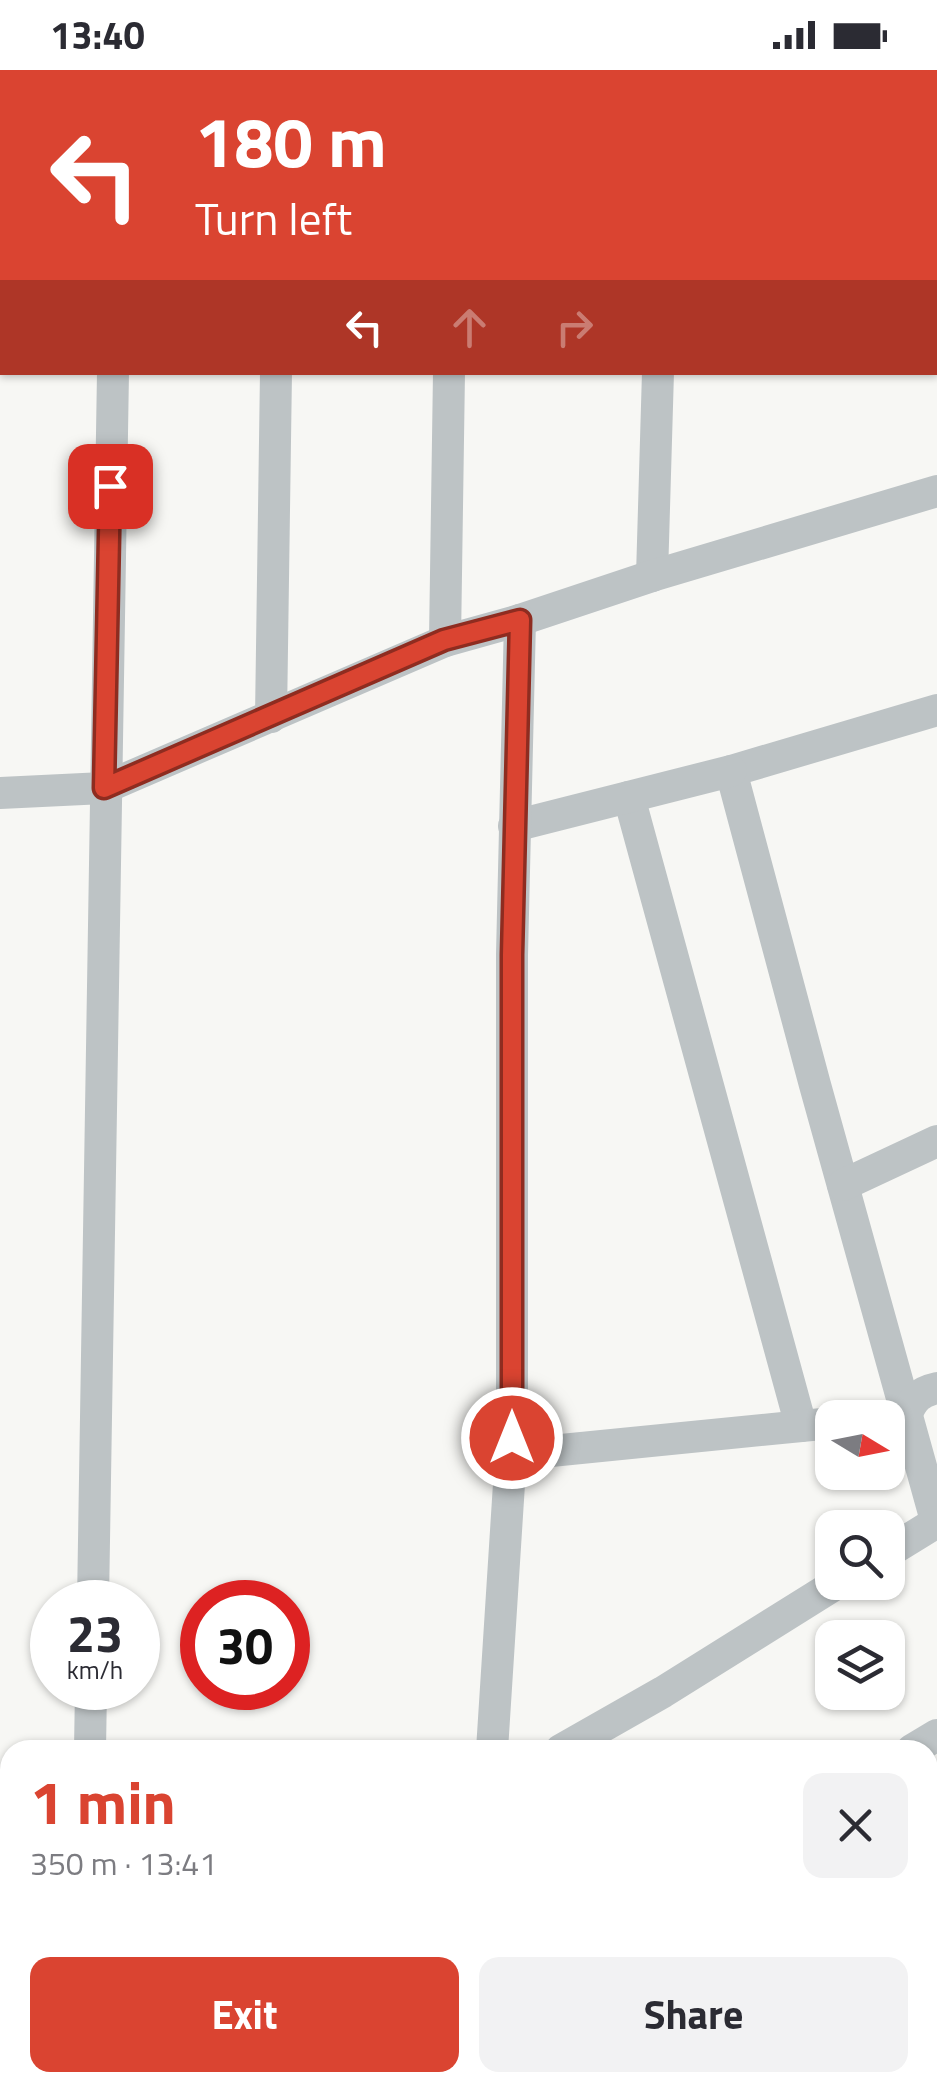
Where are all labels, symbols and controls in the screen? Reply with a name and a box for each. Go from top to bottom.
text: 13:40 [50,6,145,64]
text: 180 m [195,88,387,194]
icon: left [30,110,160,240]
text: Turn left [195,184,352,252]
icon: left [337,300,392,355]
icon: ahead [442,300,497,355]
icon: right [547,300,602,355]
pin [68,444,153,529]
icon: arrive [83,459,138,514]
position arrow [460,1386,564,1490]
north arrow [815,1400,905,1490]
map controls [815,1400,905,1710]
button: search [815,1510,905,1600]
speed limit sign: 30 [180,1580,310,1710]
text: 23 [67,1595,123,1671]
button: layers [815,1620,905,1710]
text: km/h [67,1651,123,1689]
text: 1 min [30,1756,176,1847]
button: close [803,1773,908,1878]
text: 350 m · 13:41 [30,1839,217,1887]
button: Exit [30,1957,459,2072]
button: Share [479,1957,908,2072]

